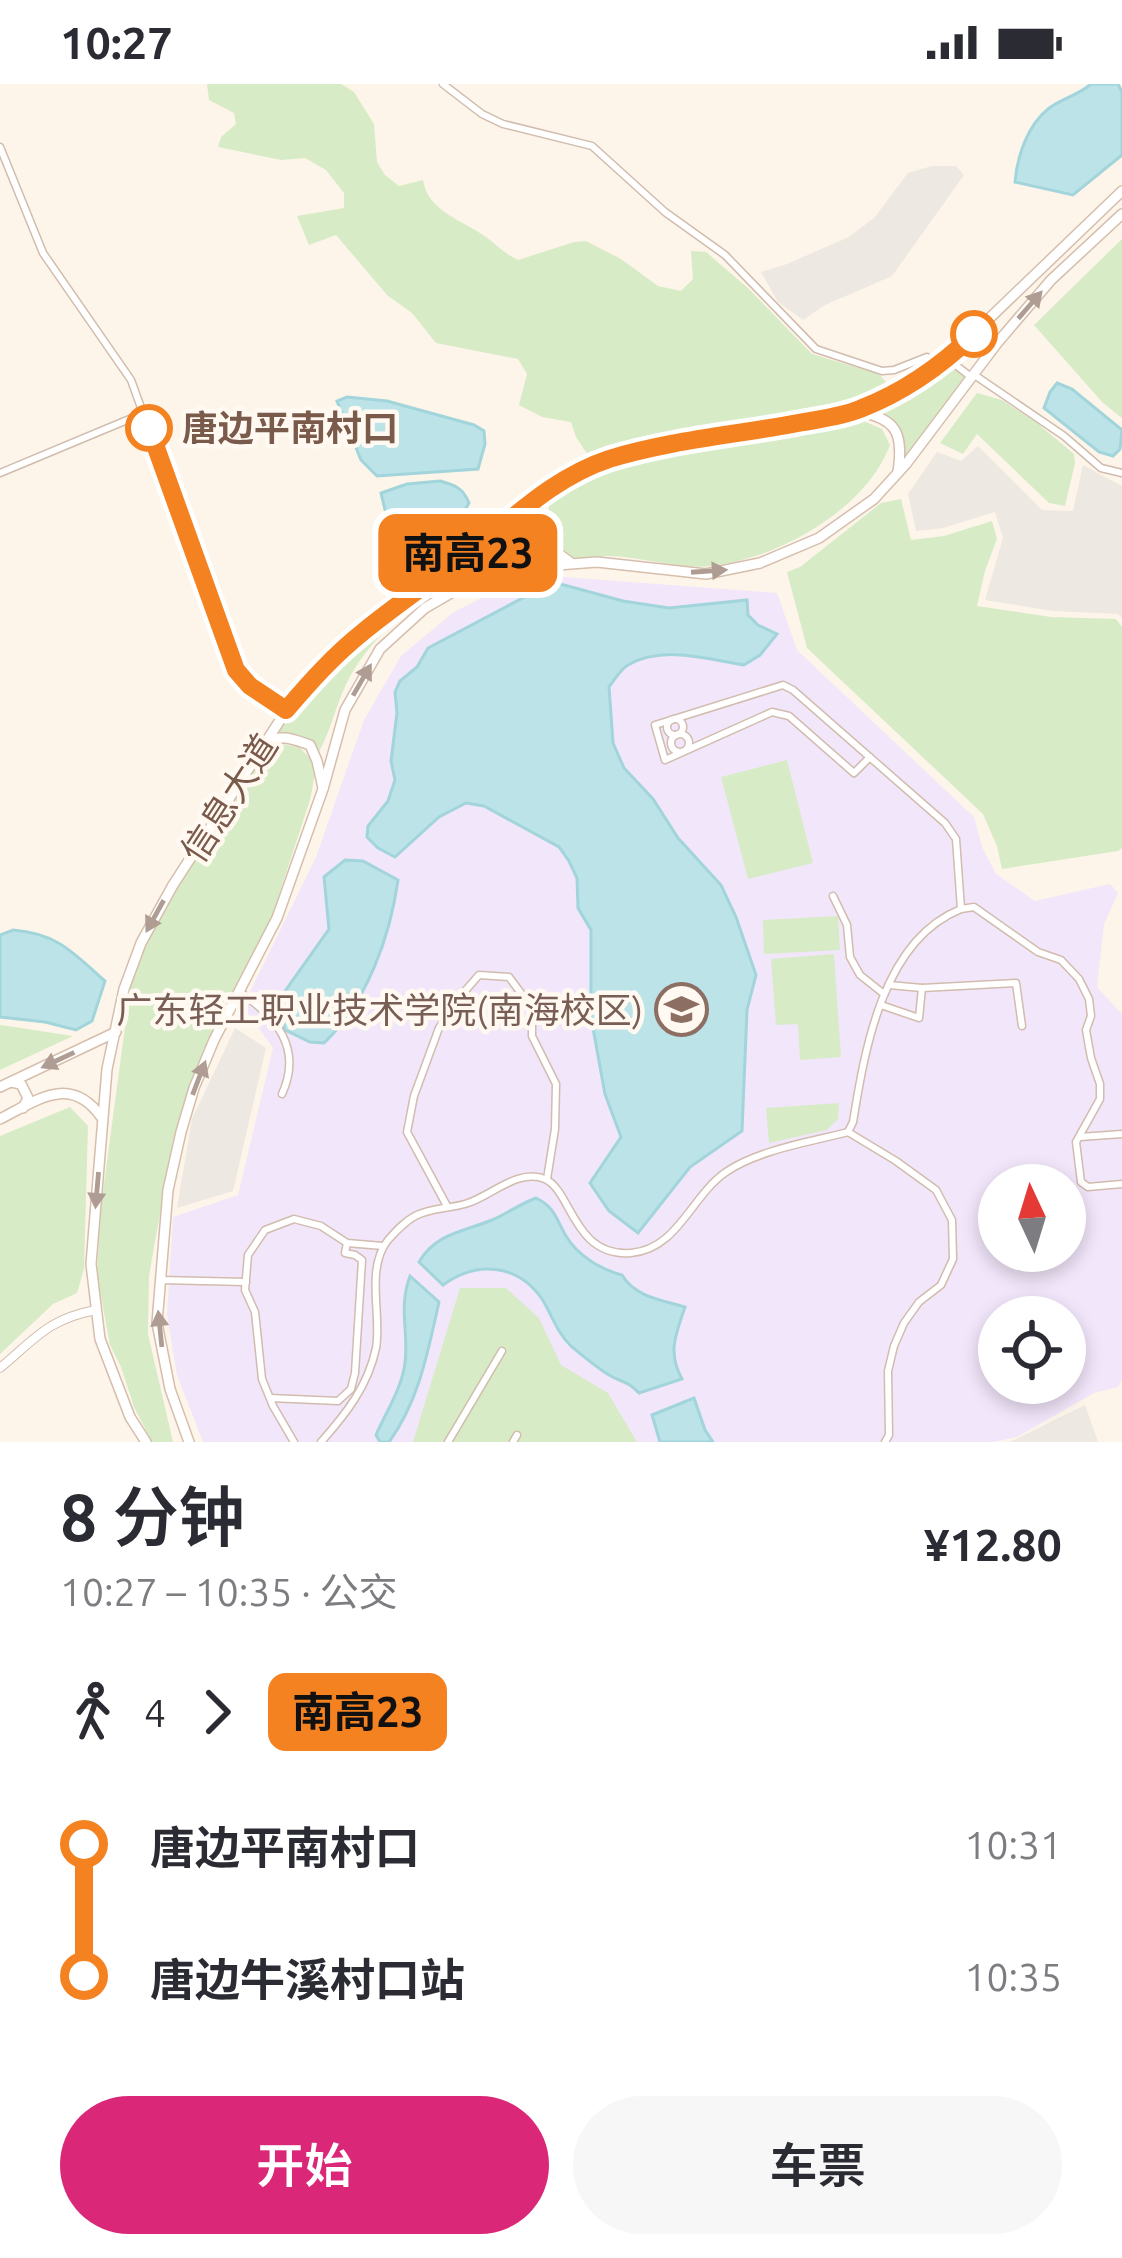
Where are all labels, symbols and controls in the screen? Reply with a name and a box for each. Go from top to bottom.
text: 10:27 [60,17,173,68]
one-way arrow [1016,290,1042,320]
unlabelled marker [952,312,996,356]
marker: 唐边平南村口 [127,406,171,450]
place label: 唐边平南村口 [182,407,398,448]
line badge: 南高23 [384,514,552,592]
text: 南高23 [402,529,534,576]
one-way arrow [691,561,729,580]
one-way arrow [351,663,372,696]
street label: 信息大道 [172,726,285,869]
one-way arrow [146,900,167,933]
school or university icon: 广东轻工职业技术学院(南海校区) [654,982,710,1038]
place label: 广东轻工职业技术学院(南海校区) [116,989,643,1030]
one-way arrow [40,1050,75,1070]
one-way arrow [190,1059,209,1095]
north arrow [978,1164,1086,1272]
map controls [978,1164,1086,1404]
one-way arrow [87,1172,106,1209]
button: locate [978,1296,1086,1404]
one-way arrow [150,1310,169,1348]
text: 8 分钟 [60,1479,245,1553]
text: ¥12.80 [924,1519,1062,1570]
text: 10:27 – 10:35 · 公交 [60,1570,398,1613]
icon: walk [60,1679,126,1745]
icon: forward [184,1679,250,1745]
text: 南高23 [292,1688,423,1735]
text: 4 [144,1691,166,1734]
text: 唐边平南村口 [150,1822,420,1873]
text: 10:31 [964,1823,1062,1866]
text: 唐边牛溪村口站 [150,1954,465,2005]
text: 10:35 [964,1955,1062,1998]
button: 开始 [60,2096,549,2234]
button: 车票 [573,2096,1062,2234]

